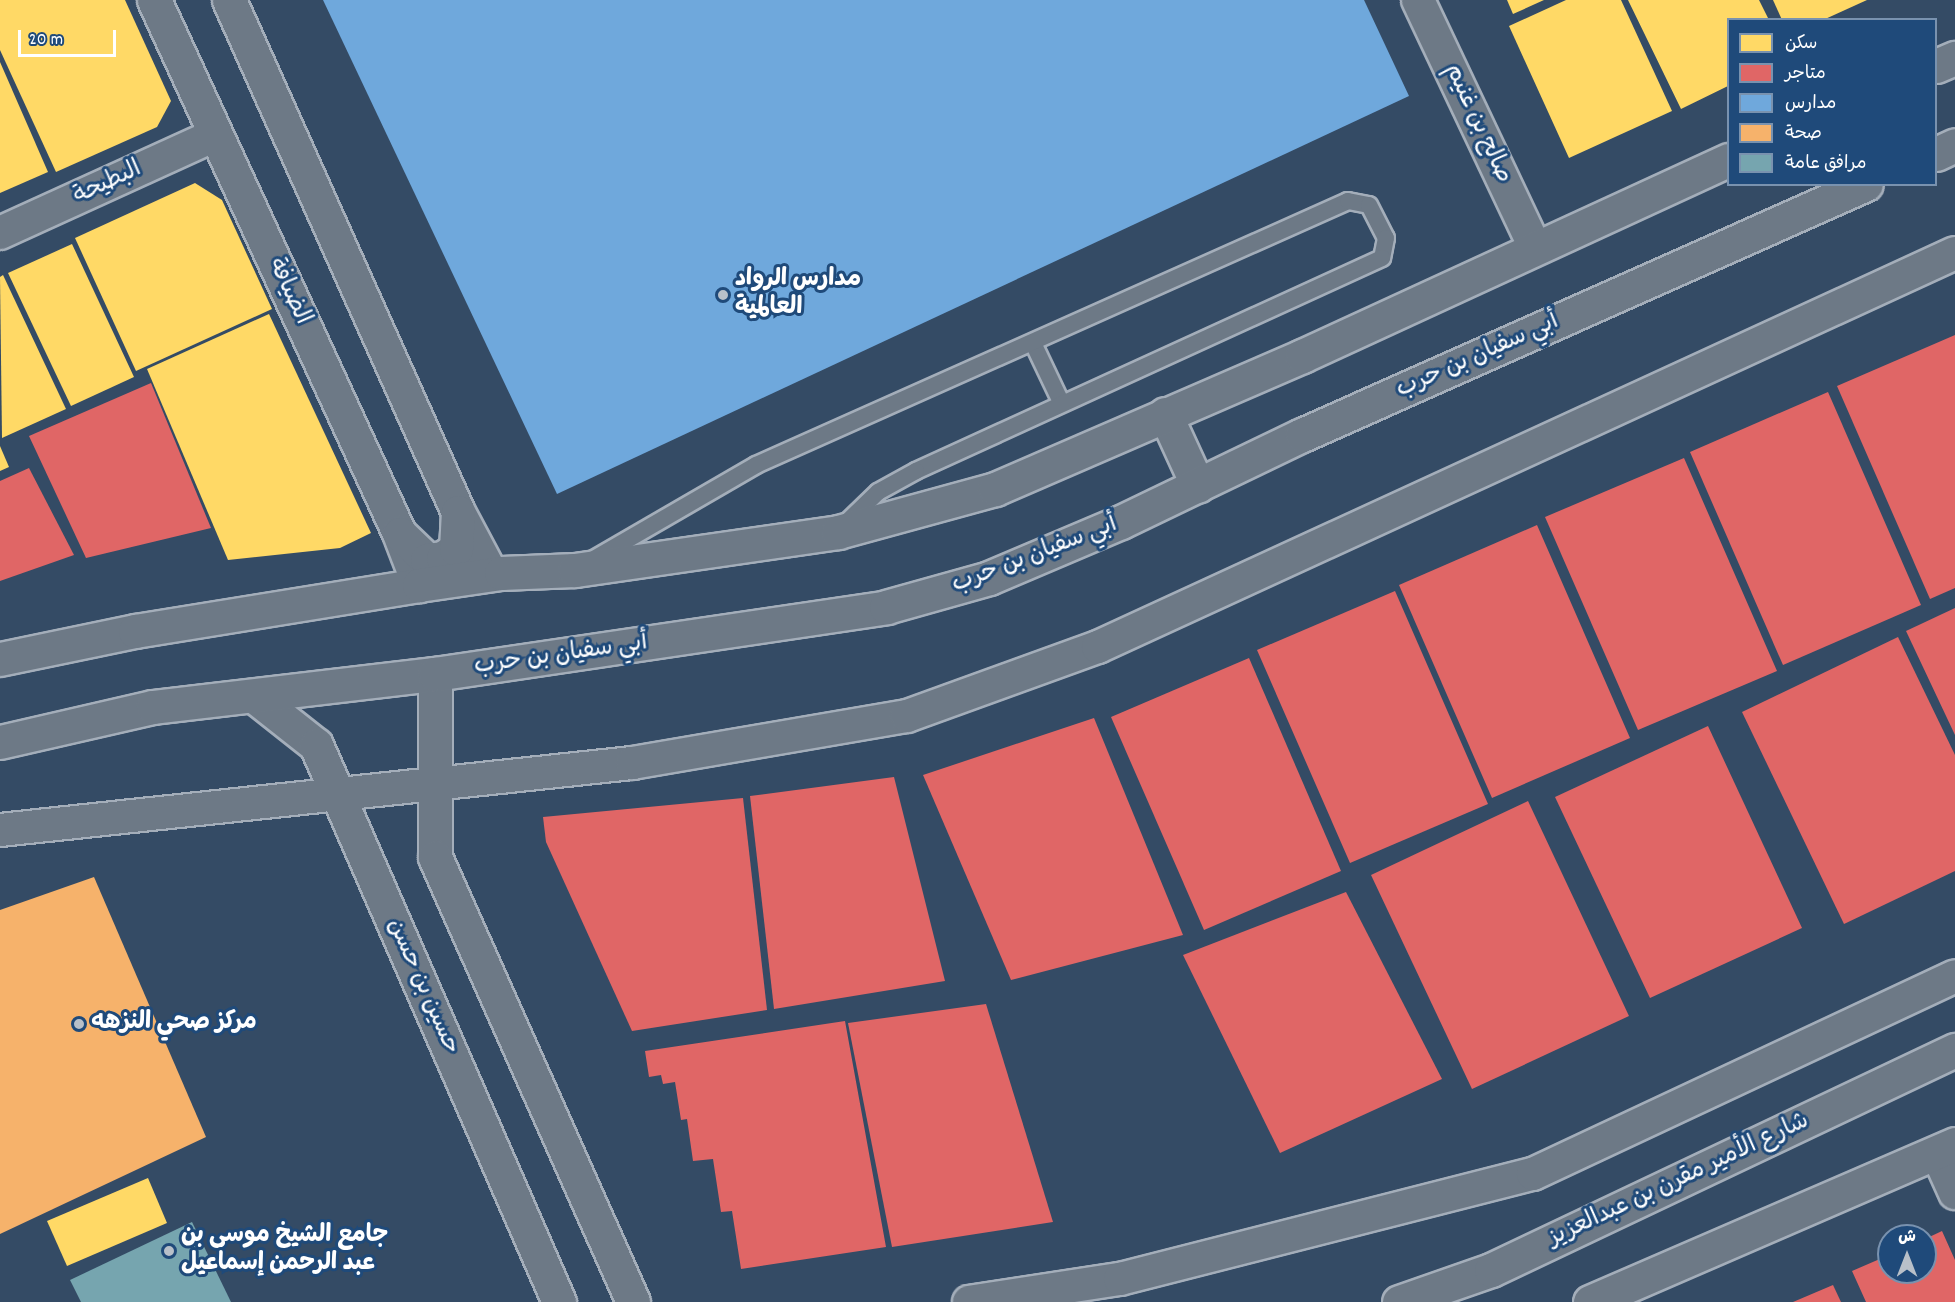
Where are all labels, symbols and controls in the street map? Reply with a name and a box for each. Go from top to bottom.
scale bar [21,18,118,56]
legend [1727,18,1937,186]
text: 20 m [29,28,63,53]
text: سكن [1785,32,1817,57]
street label: صالح بن غنيم [1437,60,1517,188]
text: متاجر [1785,62,1826,87]
text: مدارس [1785,92,1836,117]
text: صحة [1785,122,1822,147]
text: مرافق عامة [1785,152,1866,177]
street label: البطيحة [69,156,147,212]
street label: الضيافة [260,254,316,330]
place label: مدارس الرواد العالمية [735,267,861,323]
marker: مدارس الرواد العالمية [716,288,730,302]
street label: أبي سفيان بن حرب [1392,308,1564,406]
street label: أبي سفيان بن حرب [948,511,1122,601]
street label: أبي سفيان بن حرب [473,630,649,682]
street label: حسين بن حسن [379,915,465,1059]
place label: مركز صحي النزهه [91,1010,257,1038]
marker: مركز صحي النزهه [72,1017,86,1031]
street label: شارع الأمير مقرن بن عبدالعزيز [1544,1108,1814,1254]
place label: جامع الشيخ موسى بن عبد الرحمن إسماعيل [181,1223,388,1279]
north arrow [1877,1224,1937,1284]
text: ش [1898,1226,1916,1249]
marker: جامع الشيخ موسى بن عبد الرحمن إسماعيل [162,1244,176,1258]

